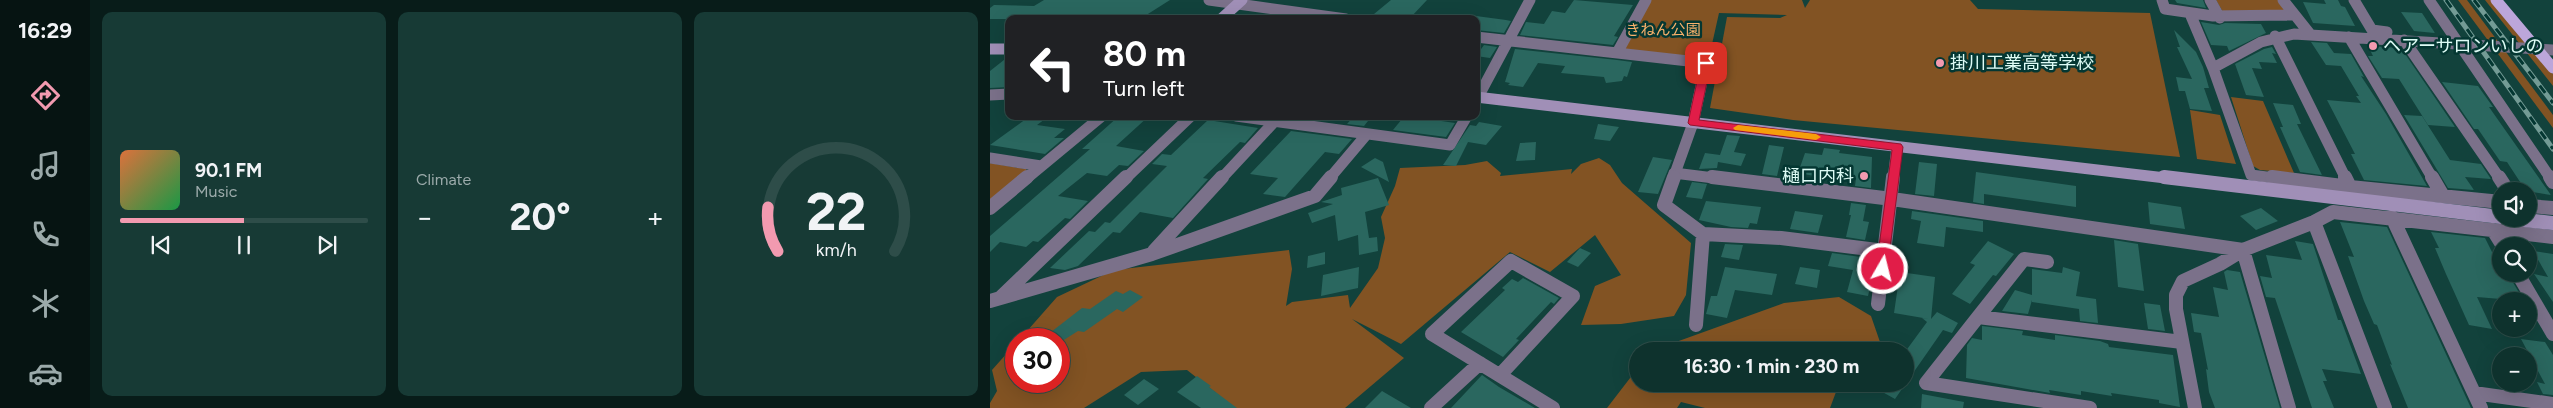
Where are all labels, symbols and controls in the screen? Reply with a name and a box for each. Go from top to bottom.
text: 16:29 [18,17,72,44]
park label: きねん公園 [1625,21,1701,39]
text: 80 m [1103,33,1186,75]
icon: left [1020,35,1085,100]
place label: ヘアーサロンいしの [2383,35,2544,57]
marker: ヘアーサロンいしの [2367,40,2379,52]
pin [1685,42,1727,84]
icon: arrive [1692,49,1720,77]
place label: 掛川工業高等学校 [1950,52,2094,74]
marker: 掛川工業高等学校 [1934,57,1946,69]
text: Turn left [1103,75,1185,102]
icon: directions [28,78,63,113]
icon: music [28,148,63,183]
text: 90.1 FM [195,159,262,182]
place label: 樋口内科 [1782,165,1854,187]
text: Climate [416,170,471,189]
marker: 樋口内科 [1858,170,1870,182]
text: 22 [806,181,866,243]
text: Music [195,182,237,201]
map controls [2492,182,2537,392]
button: sound [2492,182,2537,227]
text: 20° [510,194,571,240]
text: − [416,200,433,234]
text: + [647,200,664,234]
icon: phone [28,217,63,252]
icon: previous [147,231,175,259]
icon: pause [230,231,258,259]
icon: next [313,231,341,259]
button: search [2492,237,2537,282]
text: km/h [816,239,856,260]
position arrow [1856,242,1908,294]
icon: climate [28,286,63,321]
button: + [2492,292,2537,337]
speed limit sign: 30 [1005,328,1070,393]
button: − [2492,347,2537,392]
text: 16:30 · 1 min · 230 m [1684,355,1859,378]
icon: car [28,356,63,391]

